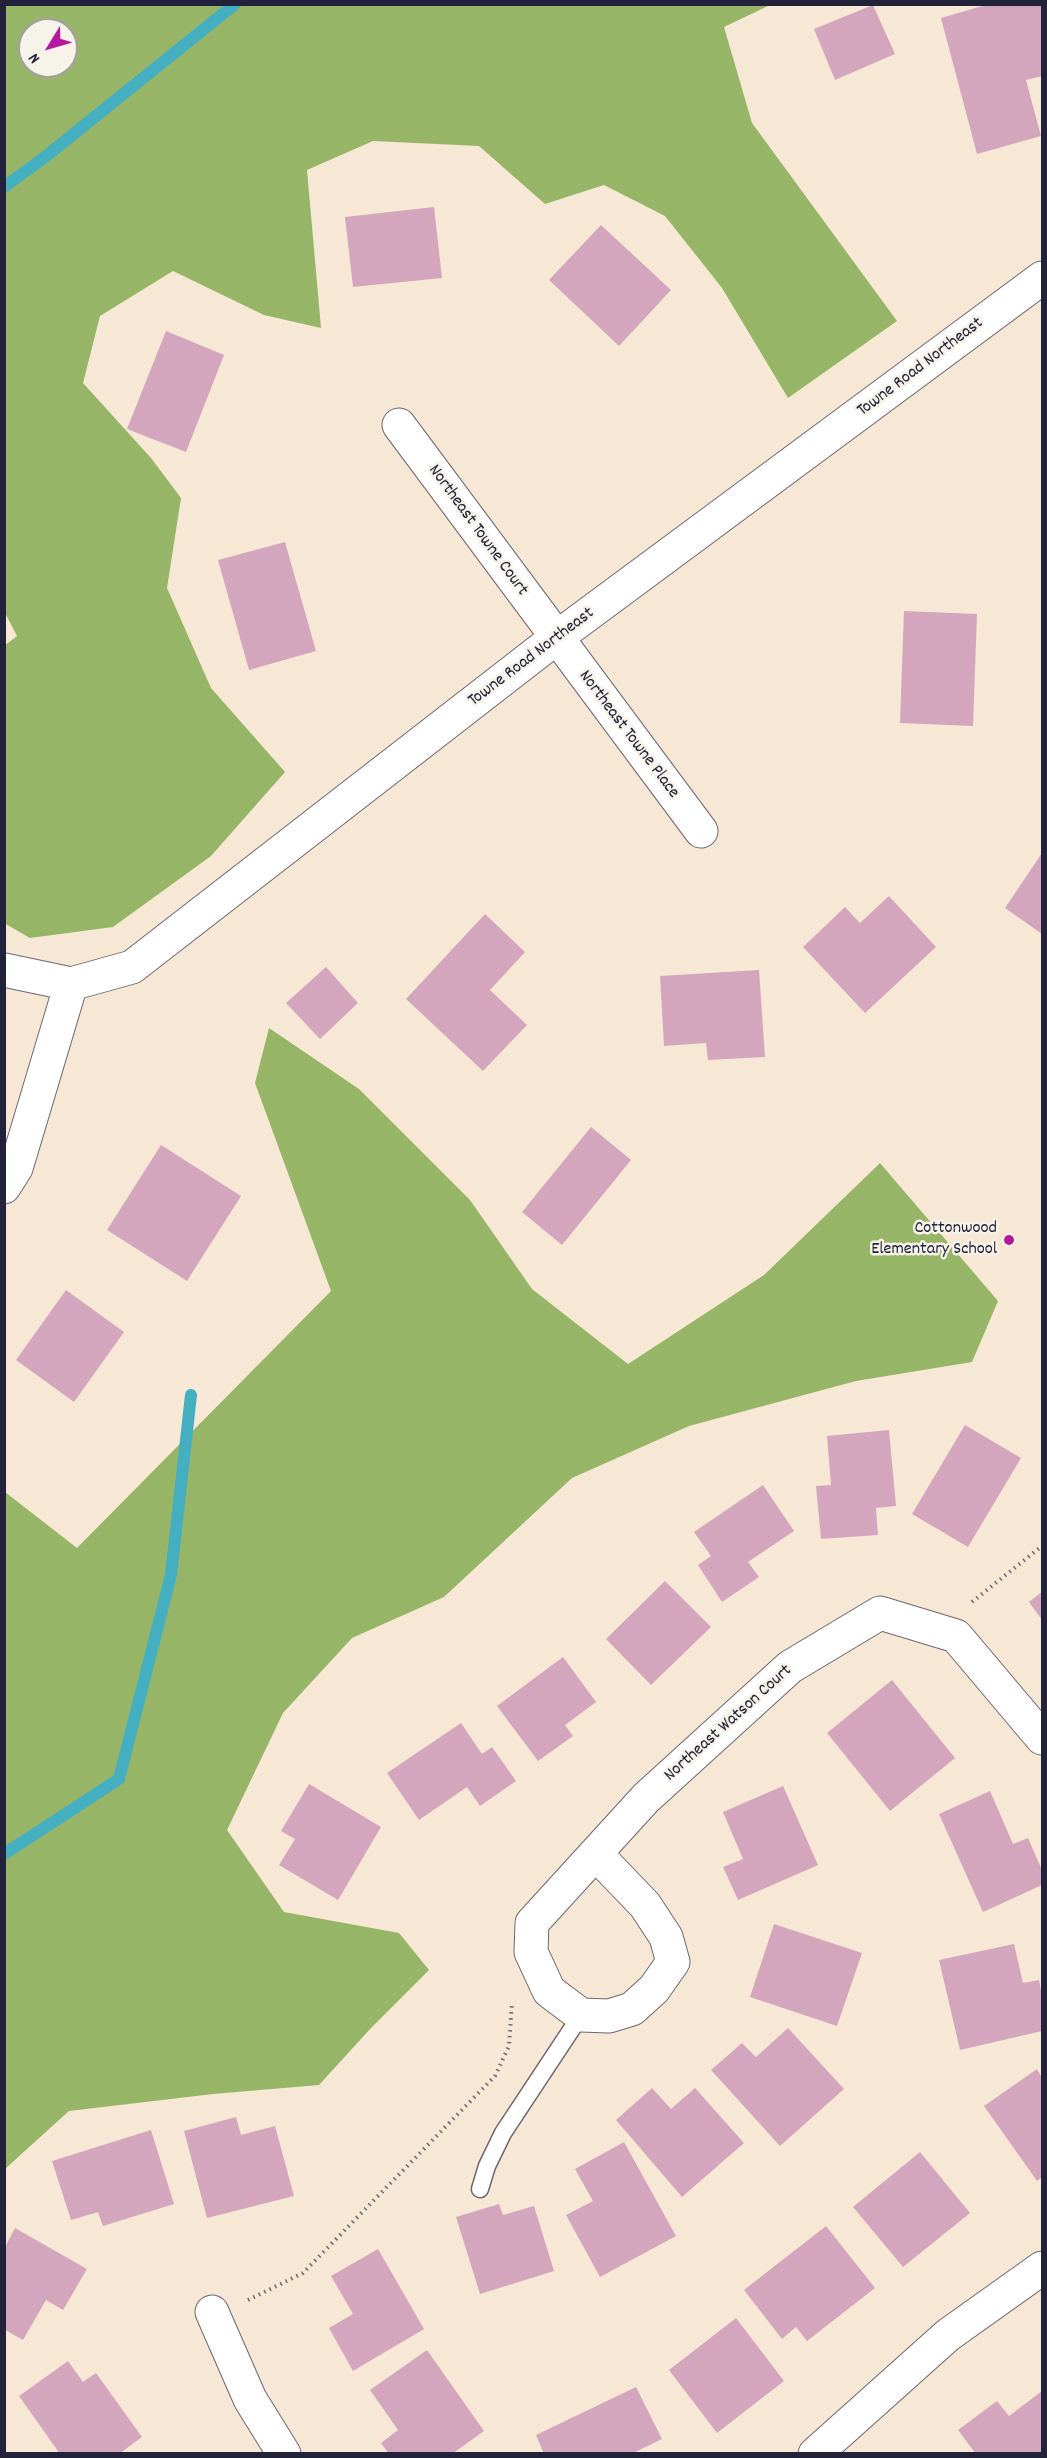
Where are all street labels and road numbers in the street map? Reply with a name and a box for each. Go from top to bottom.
street label: Towne Road Northeast [854,314,988,422]
street label: Northeast Towne Court [422,461,532,601]
street label: Towne Road Northeast [465,604,599,712]
street label: Northeast Towne Place [573,667,683,803]
street label: Northeast Watson Court [661,1661,797,1787]

